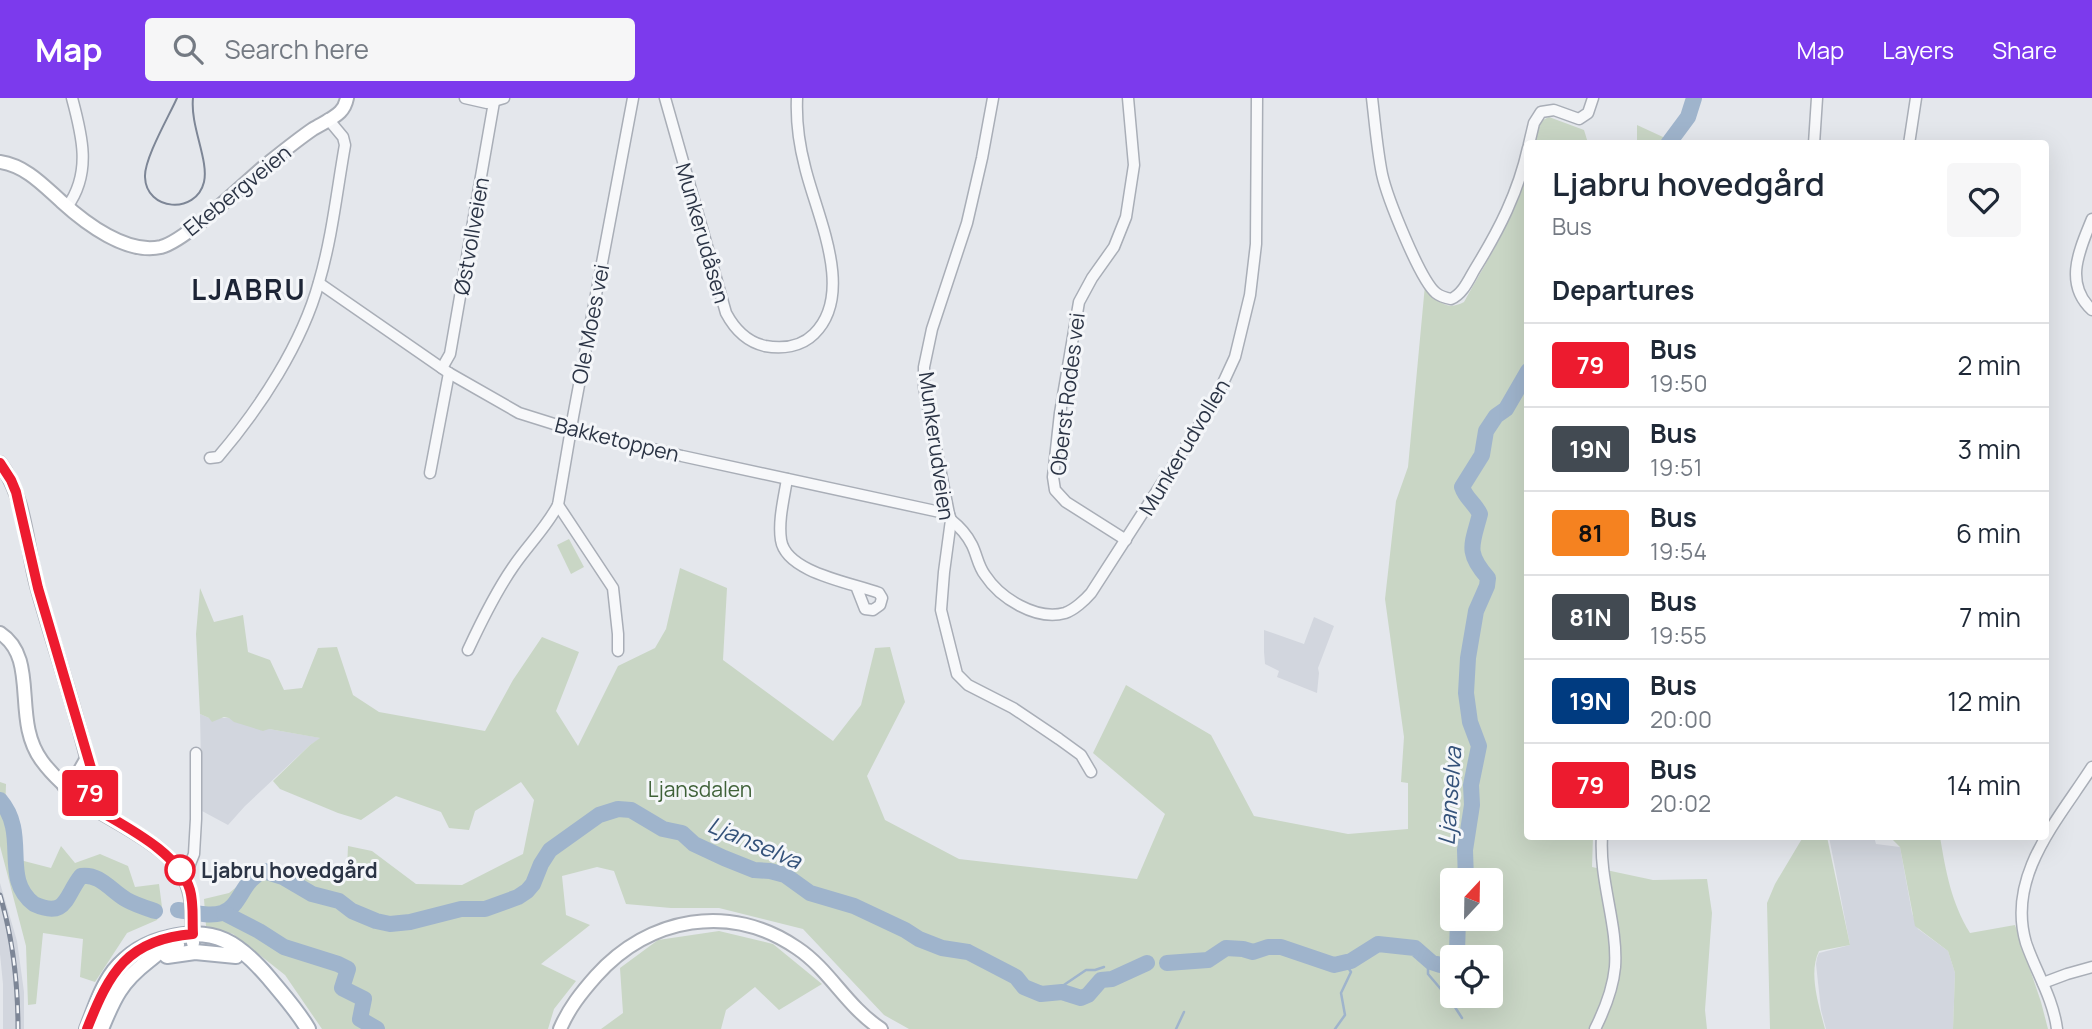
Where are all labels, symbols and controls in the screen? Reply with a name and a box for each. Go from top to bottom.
search box [145,18,635,81]
text: Map [35,27,103,72]
icon: search [169,30,207,68]
text: Search here [225,31,369,67]
text: Map [1797,33,1844,66]
text: Layers [1882,33,1954,66]
text: Share [1992,33,2057,66]
street label: Ekebergveien [177,138,297,242]
street label: Munkerudåsen [670,160,736,306]
text: Ljabru hovedgård [1552,161,1825,206]
button: heart [1947,163,2021,237]
street label: Østvollveien [447,175,495,297]
text: Bus [1552,210,1592,242]
street label: Ole Moes vei [565,262,615,386]
district label: LJABRU [191,270,307,308]
text: Departures [1552,272,1694,308]
street label: Oberst Rodes vei [1043,311,1091,477]
text: Bus [1650,331,1697,367]
text: 2 min [1957,347,2021,383]
text: 79 [1577,348,1604,381]
text: 19:50 [1650,367,1707,399]
street label: Munkerudveien [913,370,961,522]
street label: Munkerudvollen [1132,374,1236,520]
street label: Bakketoppen [552,410,682,468]
text: Bus [1650,415,1697,451]
text: 3 min [1958,431,2021,467]
text: 19N [1569,432,1612,465]
text: 19:51 [1650,451,1702,483]
text: Bus [1650,499,1697,535]
text: 6 min [1956,515,2021,551]
text: 81 [1578,516,1603,549]
text: 19:54 [1650,535,1707,567]
text: Bus [1650,583,1697,619]
text: 7 min [1959,599,2021,635]
text: 81N [1569,600,1612,633]
text: 19:55 [1650,619,1707,651]
text: Bus [1650,667,1697,703]
text: 12 min [1947,683,2021,719]
text: 19N [1569,684,1612,717]
text: 20:00 [1650,703,1712,735]
water label: Ljanselva [1430,744,1468,846]
text: Bus [1650,751,1697,787]
text: 14 min [1947,767,2021,803]
text: 79 [1577,768,1604,801]
line badge: 79 [58,770,122,816]
park label: Ljansdalen [648,775,752,803]
text: 79 [76,776,104,809]
text: 20:02 [1650,787,1711,819]
water label: Ljanselva [703,808,808,876]
marker: Ljabru hovedgård [165,855,195,885]
place label: Ljabru hovedgård [201,856,378,884]
north arrow [1440,868,1503,931]
map controls [1440,868,1503,1008]
button: locate [1440,945,1503,1008]

